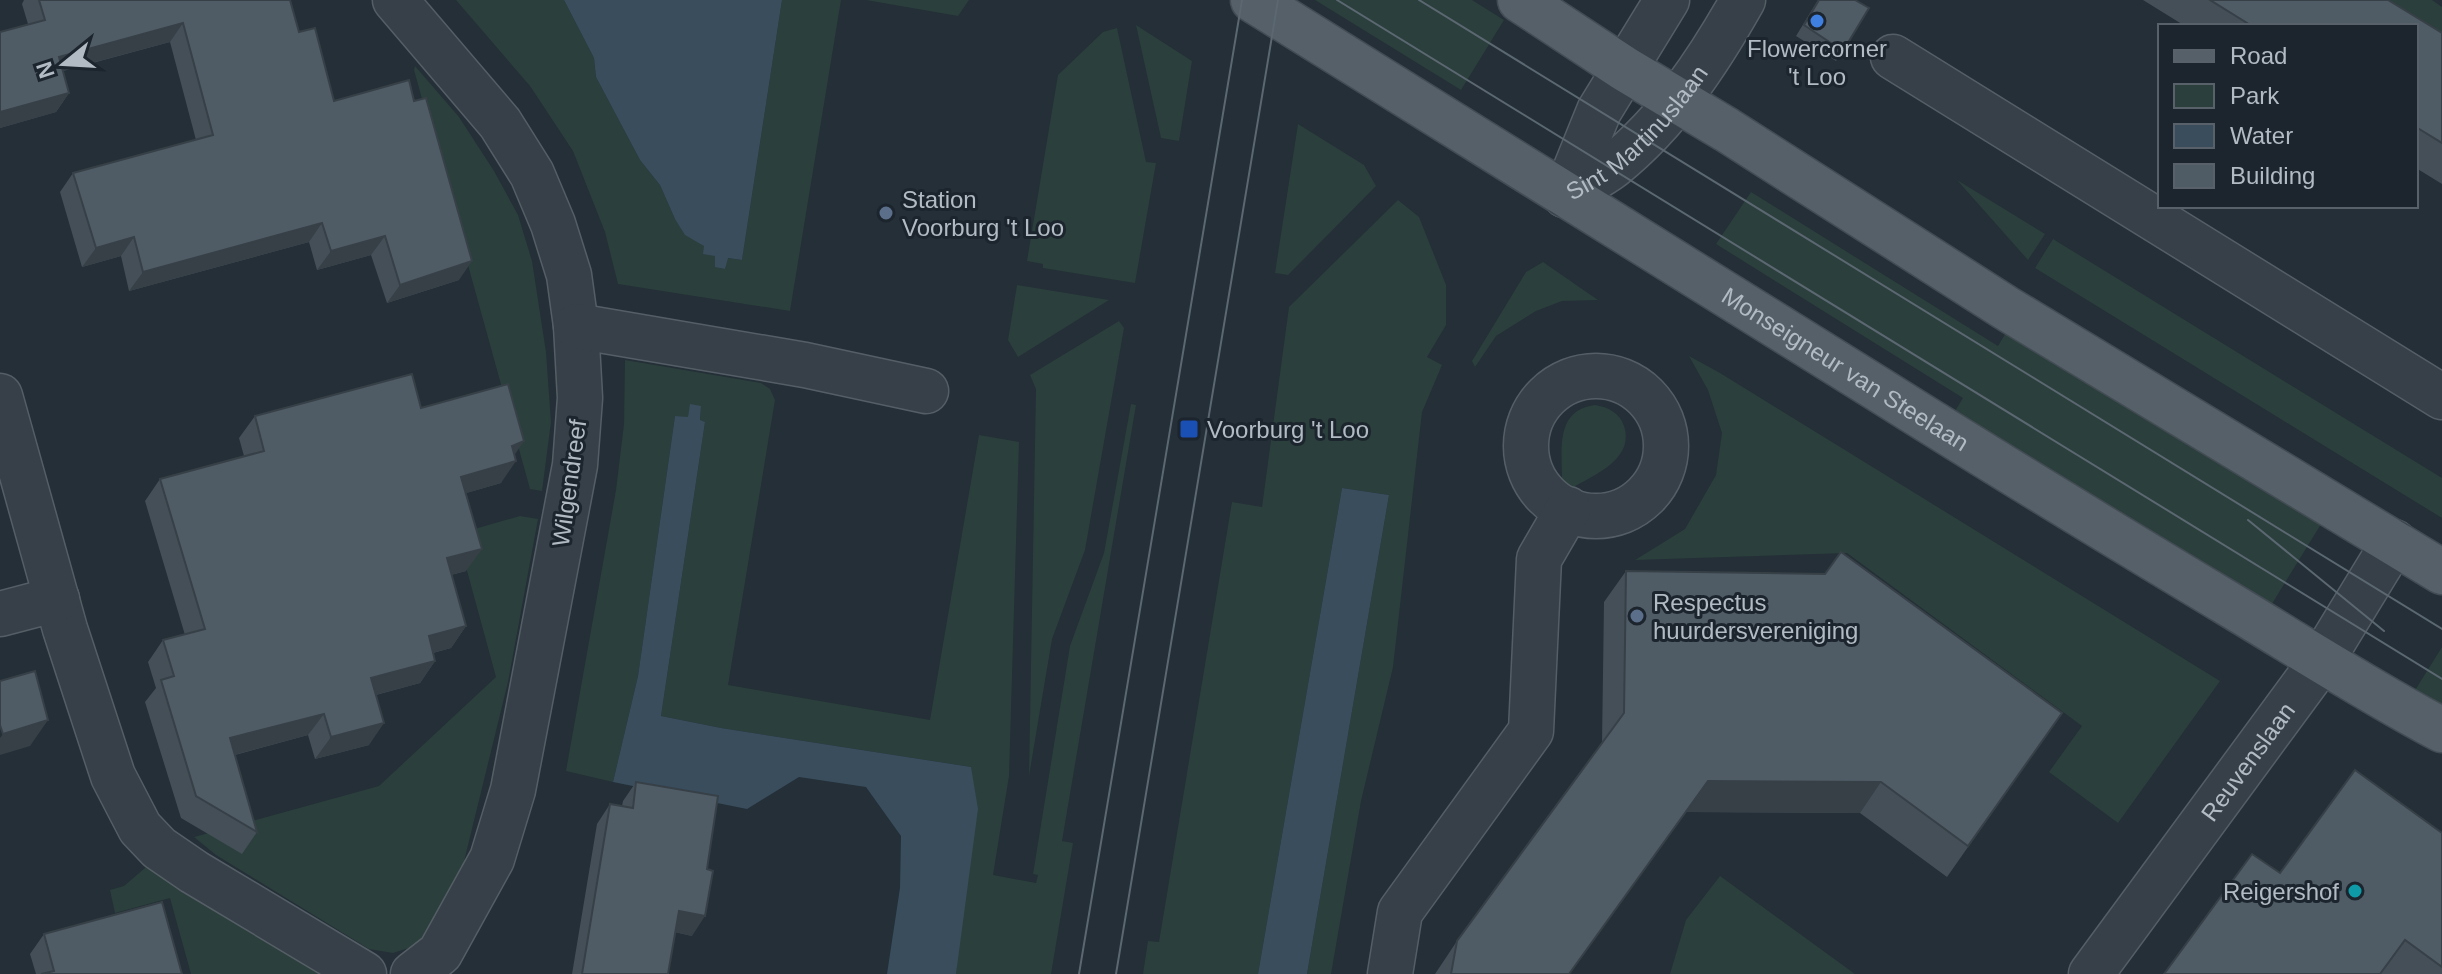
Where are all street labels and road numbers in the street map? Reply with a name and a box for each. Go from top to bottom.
street label: Sint Martinuslaan [1561,60,1712,205]
street label: Monseigneur van Steelaan [1717,281,1974,456]
street label: Wilgendreef [547,417,591,548]
street label: Reuvenslaan [2195,697,2300,826]

